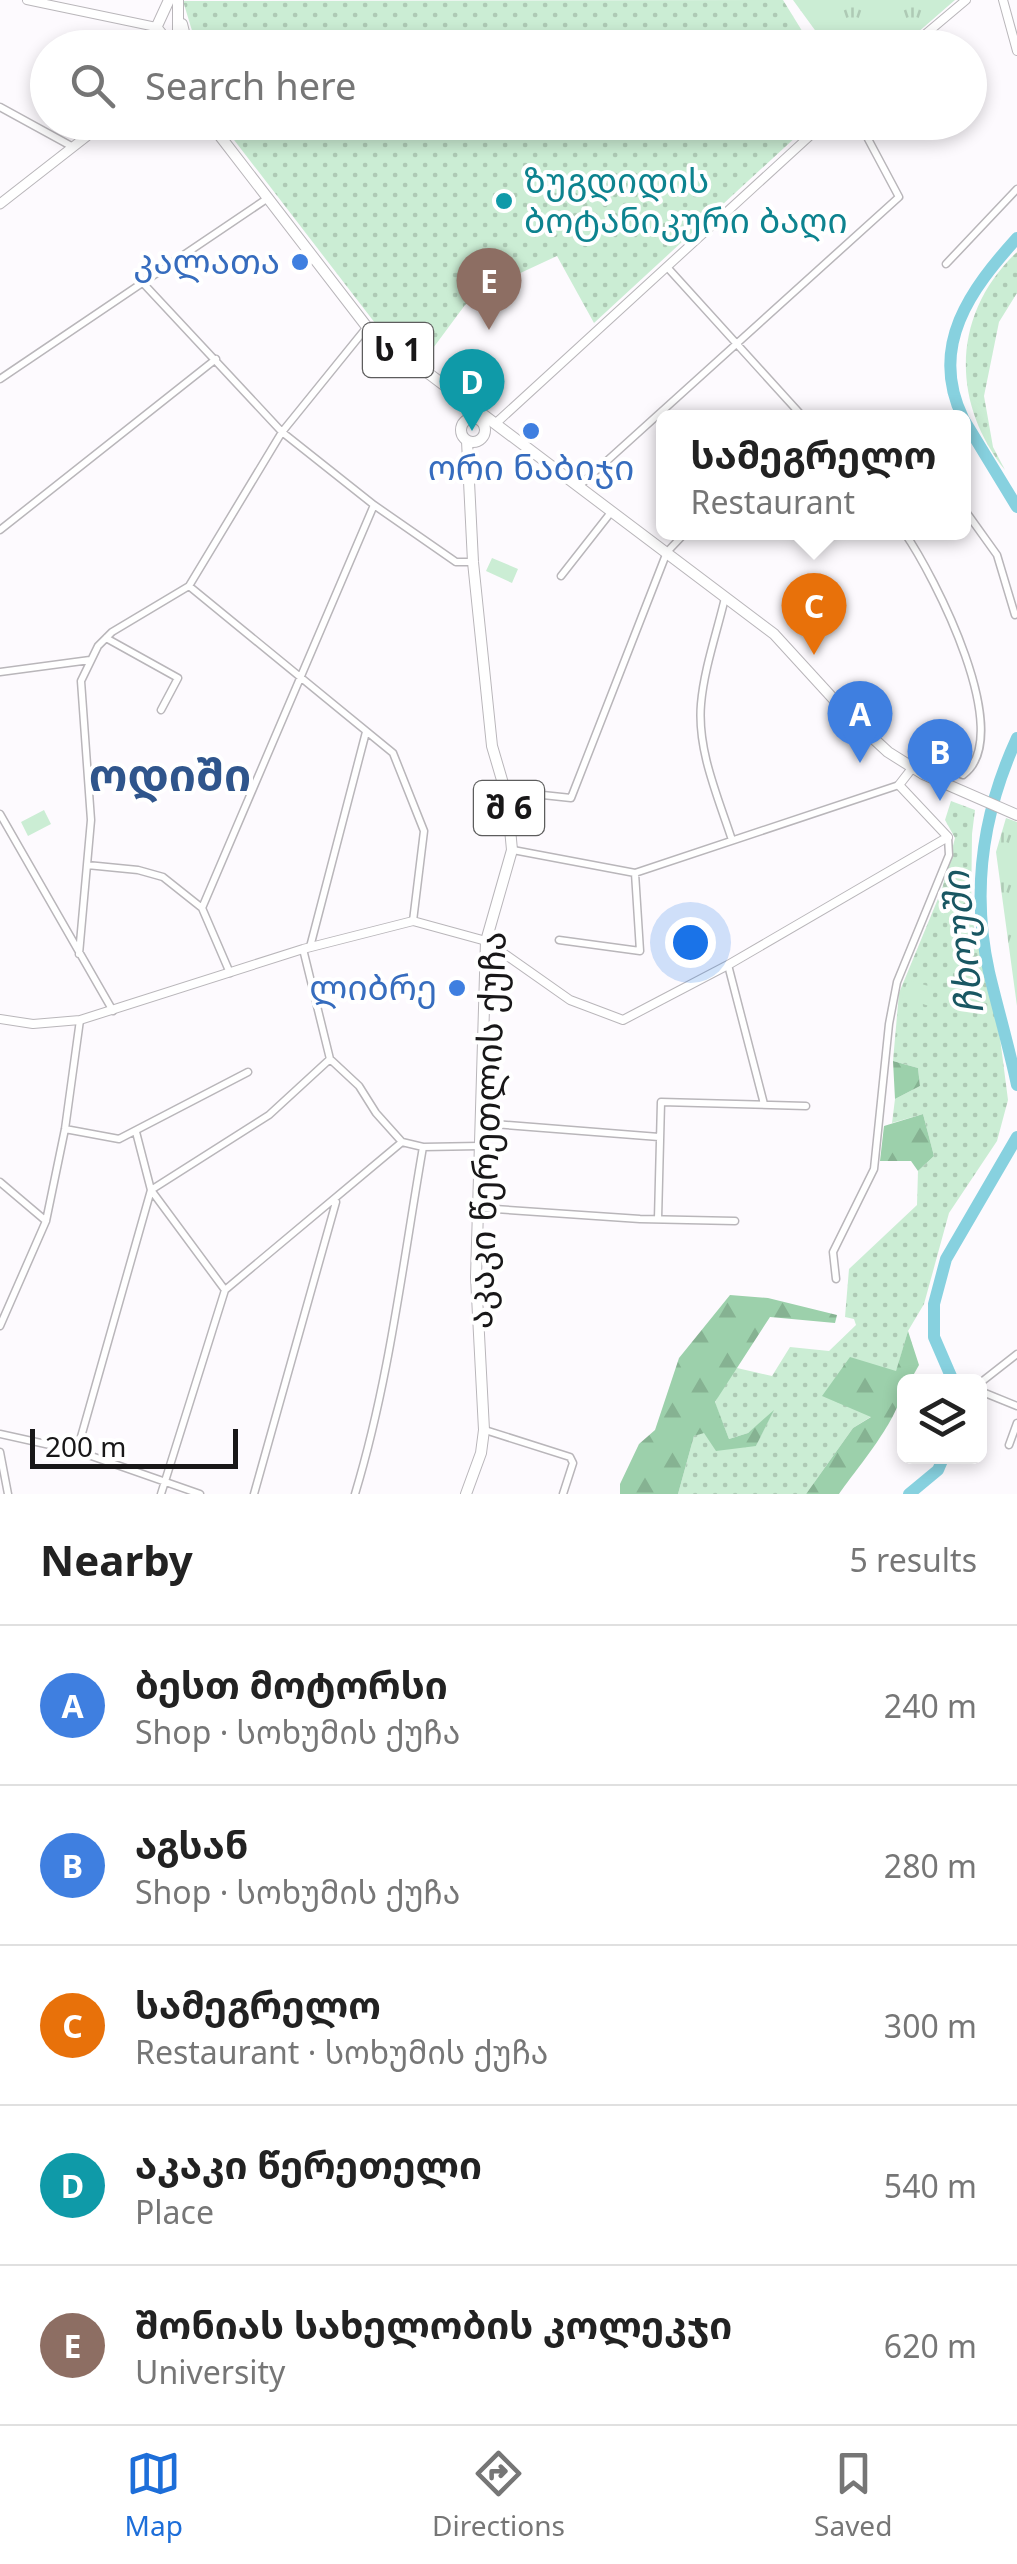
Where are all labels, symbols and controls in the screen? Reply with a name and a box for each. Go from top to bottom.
search box [30,30,987,140]
icon: search [65,58,120,113]
text: Search here [145,59,356,111]
place label: ზუგდიდის ბოტანიკური ბაღი [524,156,848,243]
marker: ზუგდიდის ბოტანიკური ბაღი [493,190,515,212]
place label: კალათა [134,237,280,284]
pin: E [456,248,522,330]
marker: კალათა [289,251,311,273]
road number: ს 1 [363,323,433,377]
pin: D [440,348,504,431]
popup [656,410,971,540]
marker: ორი ნაბიჯი [520,420,542,442]
text: სამეგრელო [691,428,936,480]
place label: ორი ნაბიჯი [428,443,634,490]
text: Restaurant [691,480,855,523]
pin: C [782,572,846,655]
pin: A [828,680,892,763]
pin: B [908,718,972,801]
district label: ოდიში [89,743,251,804]
road number: შ 6 [474,781,544,835]
water label: ჩხოუში [927,867,994,1017]
your location [665,917,716,968]
street label: აკაკი წერეთლის ქუჩა [455,930,516,1329]
place label: ლიბრე [309,963,437,1010]
marker: ლიბრე [446,977,468,999]
map controls [897,1374,987,1464]
button: layers [897,1374,987,1464]
scale bar [30,1424,238,1468]
text: 200 m [45,1427,127,1465]
text: Nearby [40,1531,193,1588]
text: 5 results [850,1538,977,1581]
text: ბესთ მოტორსი [135,1658,448,1710]
text: A [61,1684,84,1727]
text: 240 m [884,1684,977,1727]
text: Shop · სოხუმის ქუჩა [135,1710,460,1753]
text: აგსან [135,1818,248,1870]
text: B [62,1844,83,1887]
text: 280 m [884,1844,977,1887]
text: Shop · სოხუმის ქუჩა [135,1870,460,1913]
text: სამეგრელო [135,1978,381,2030]
text: C [62,2004,83,2047]
text: 300 m [884,2004,977,2047]
text: Restaurant · სოხუმის ქუჩა [135,2030,548,2073]
text: აკაკი წერეთელი [135,2138,482,2190]
text: D [61,2164,84,2207]
text: 540 m [884,2164,977,2207]
text: Place [135,2190,214,2233]
text: შონიას სახელობის კოლეკჯი [135,2298,732,2350]
text: E [64,2324,81,2367]
text: 620 m [884,2324,977,2367]
text: University [135,2350,285,2393]
tab: Map [125,2446,183,2544]
tab: Directions [432,2446,565,2544]
tab: Saved [814,2446,892,2544]

